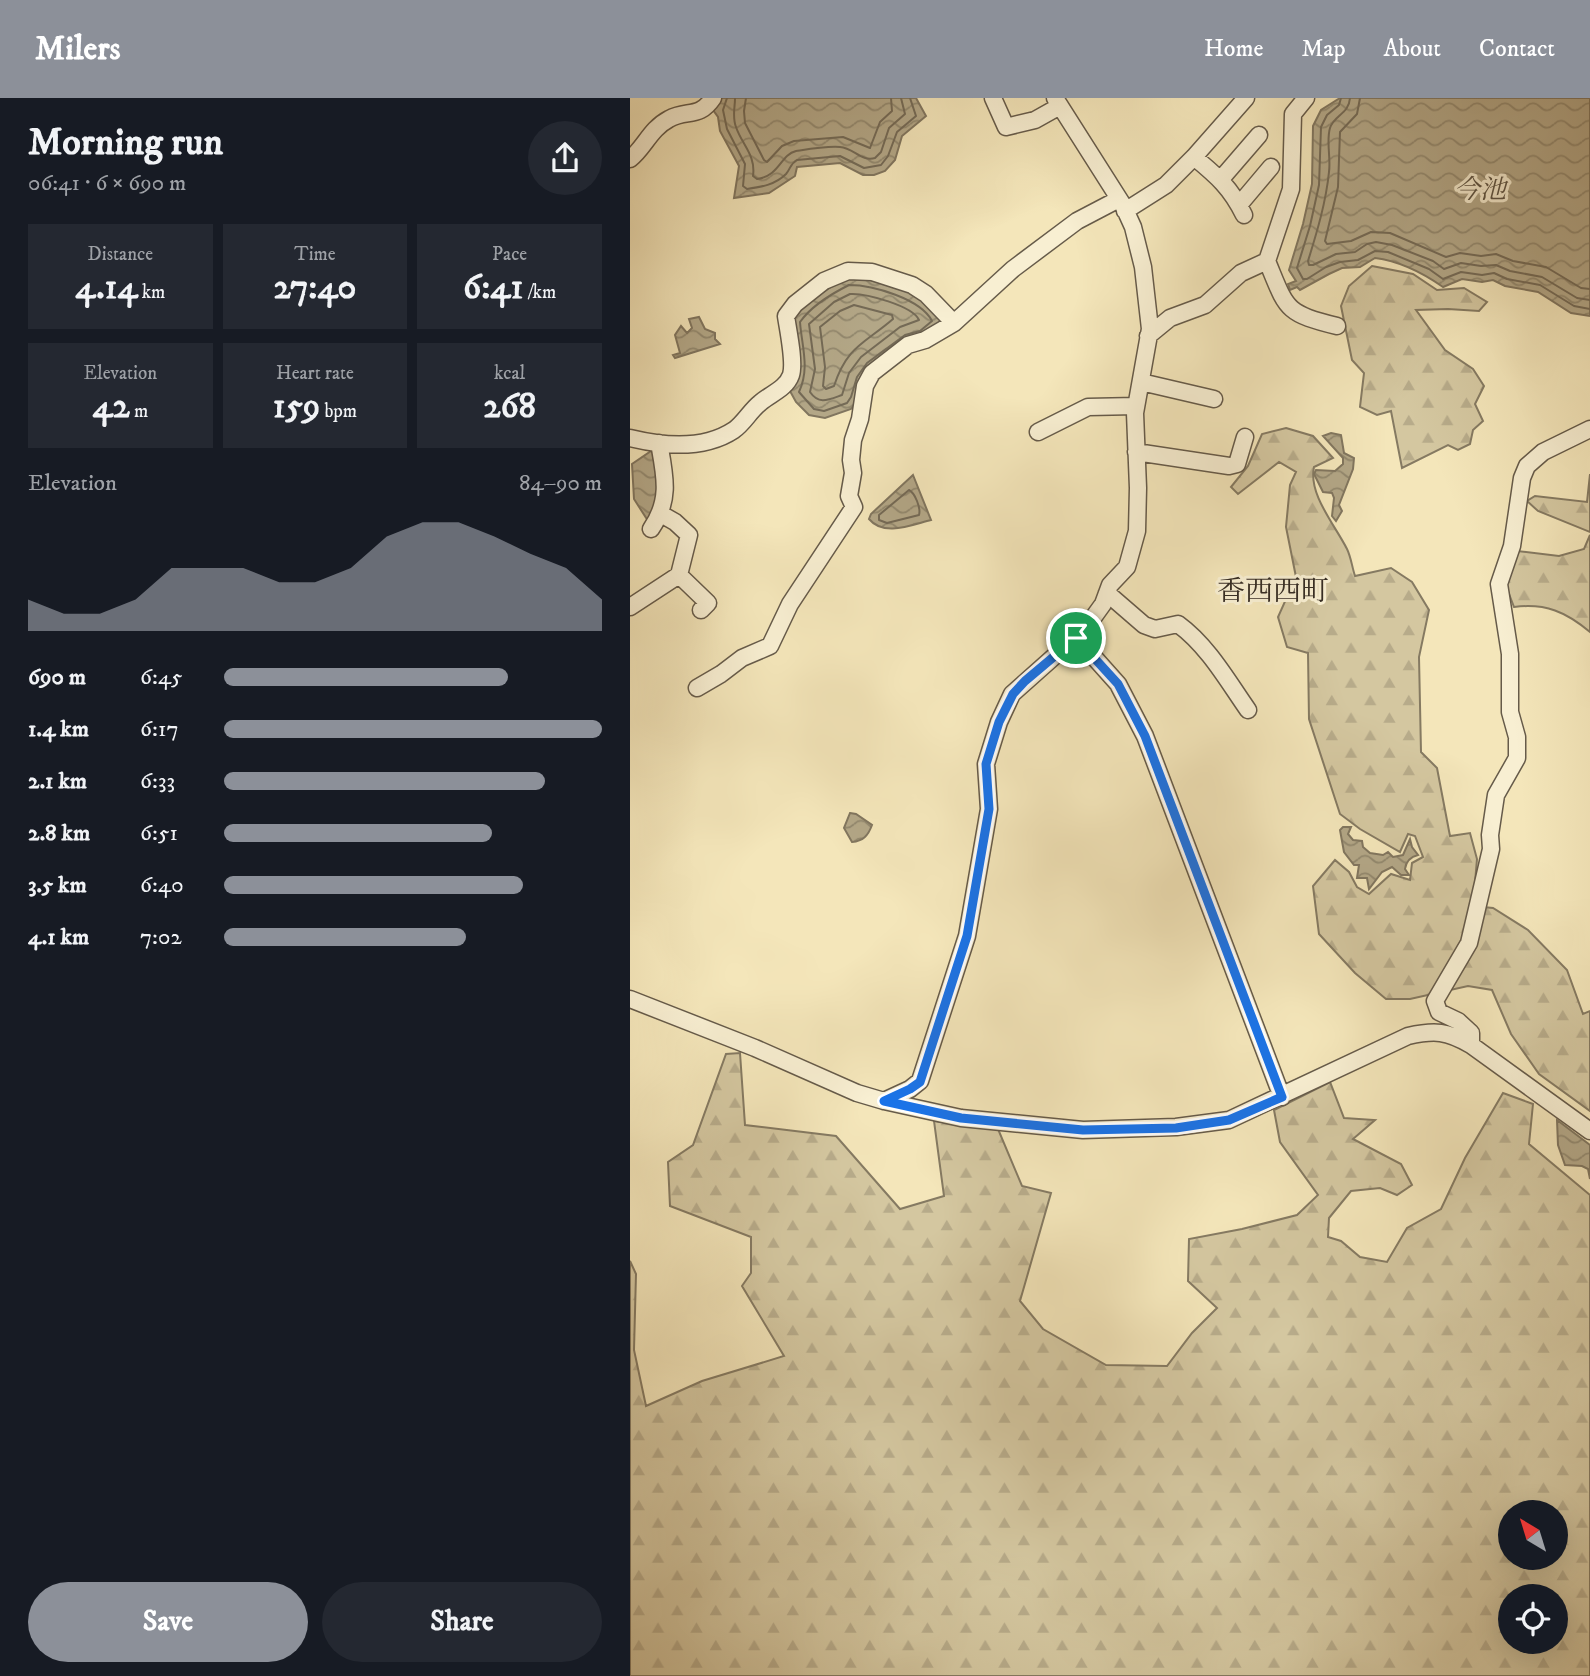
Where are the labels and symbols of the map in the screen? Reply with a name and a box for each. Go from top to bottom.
water label: 今池 [1454,174,1509,207]
district label: 香西西町 [1217,574,1329,609]
pin [1046,608,1106,668]
north arrow [1498,1500,1568,1570]

